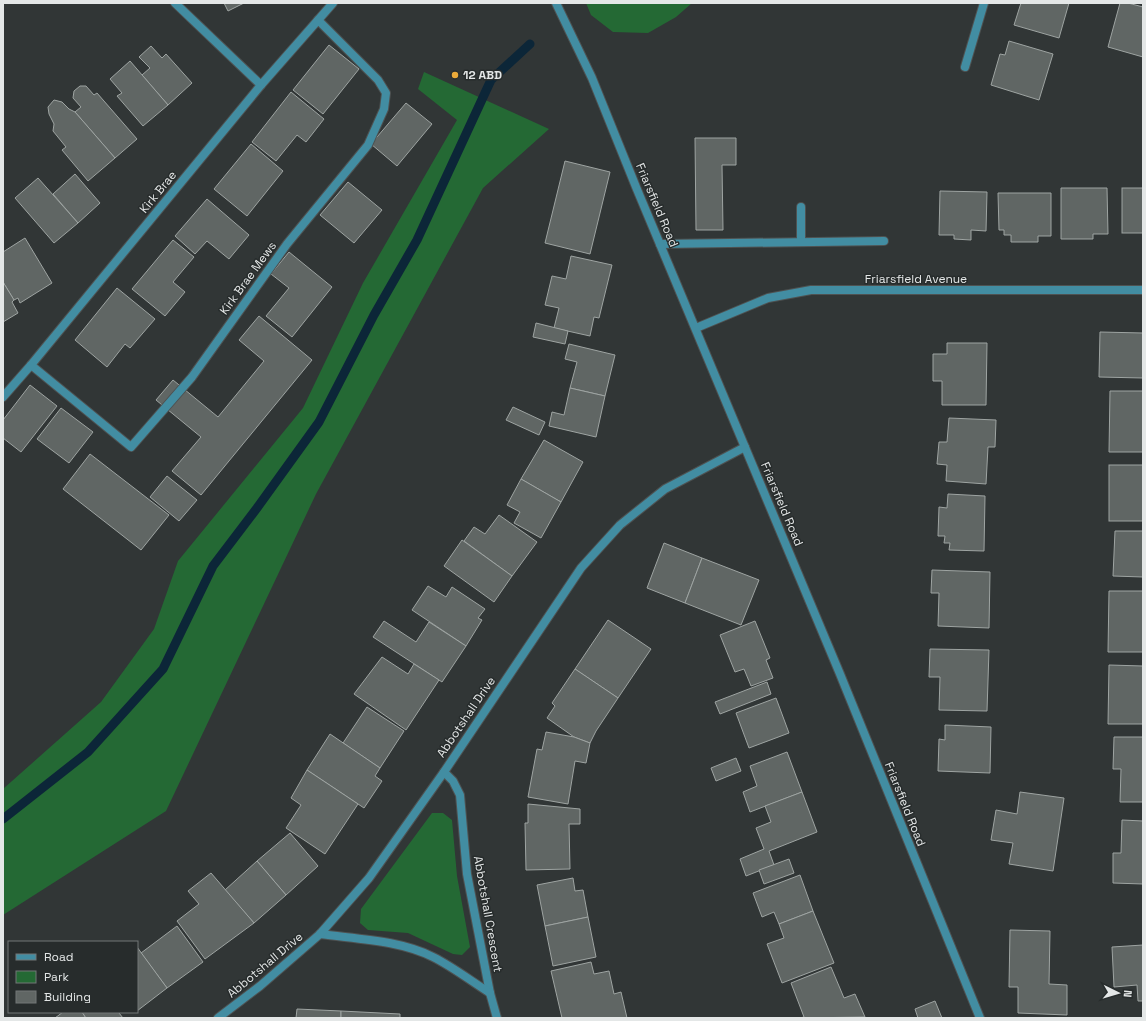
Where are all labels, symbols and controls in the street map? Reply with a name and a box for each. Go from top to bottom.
place label: 12 ABD [463,67,502,83]
marker: 12 ABD [450,70,460,80]
street label: Friarsfield Road [632,161,682,249]
street label: Kirk Brae [136,167,180,217]
street label: Kirk Brae Mews [216,238,280,318]
street label: Friarsfield Avenue [865,271,967,287]
street label: Friarsfield Road [757,460,807,548]
street label: Abbotshall Drive [433,674,499,760]
street label: Friarsfield Road [881,759,929,849]
street label: Abbotshall Crescent [470,855,506,973]
street label: Abbotshall Drive [224,929,306,1001]
legend [8,941,138,1013]
text: Road [44,949,73,965]
text: Park [44,969,69,985]
north arrow [1098,973,1138,1013]
text: Building [44,989,91,1005]
text: N [1121,990,1135,998]

